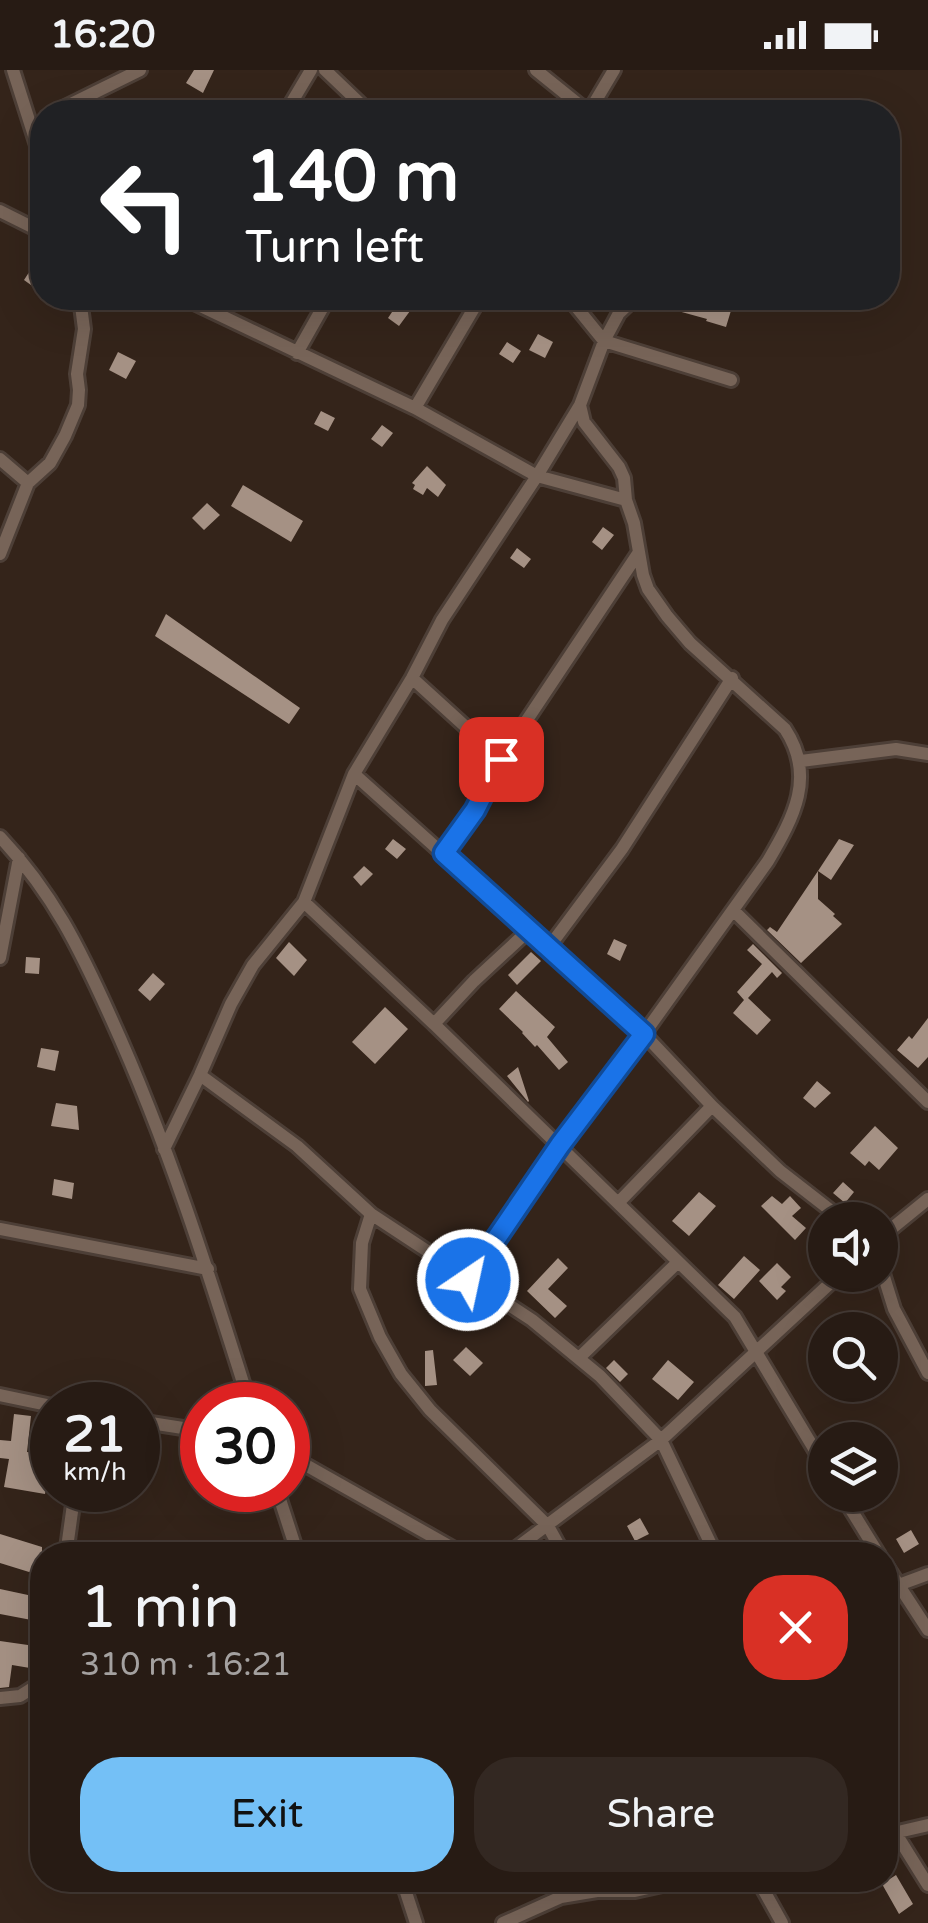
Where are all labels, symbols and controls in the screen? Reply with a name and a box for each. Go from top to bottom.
text: 16:20 [50,12,155,58]
text: 140 m [245,136,459,220]
icon: left [80,140,210,270]
text: Turn left [245,221,424,275]
pin [459,717,544,802]
icon: arrive [474,732,529,787]
map controls [808,1202,898,1512]
button: sound [808,1202,898,1292]
position arrow [416,1228,520,1332]
button: search [808,1312,898,1402]
speed limit sign: 30 [180,1382,310,1512]
text: 21 [64,1405,126,1465]
button: layers [808,1422,898,1512]
text: km/h [64,1457,126,1487]
text: 1 min [80,1572,240,1644]
button: close [743,1575,848,1680]
text: 310 m · 16:21 [80,1646,292,1684]
button: Exit [80,1757,454,1872]
button: Share [474,1757,848,1872]

